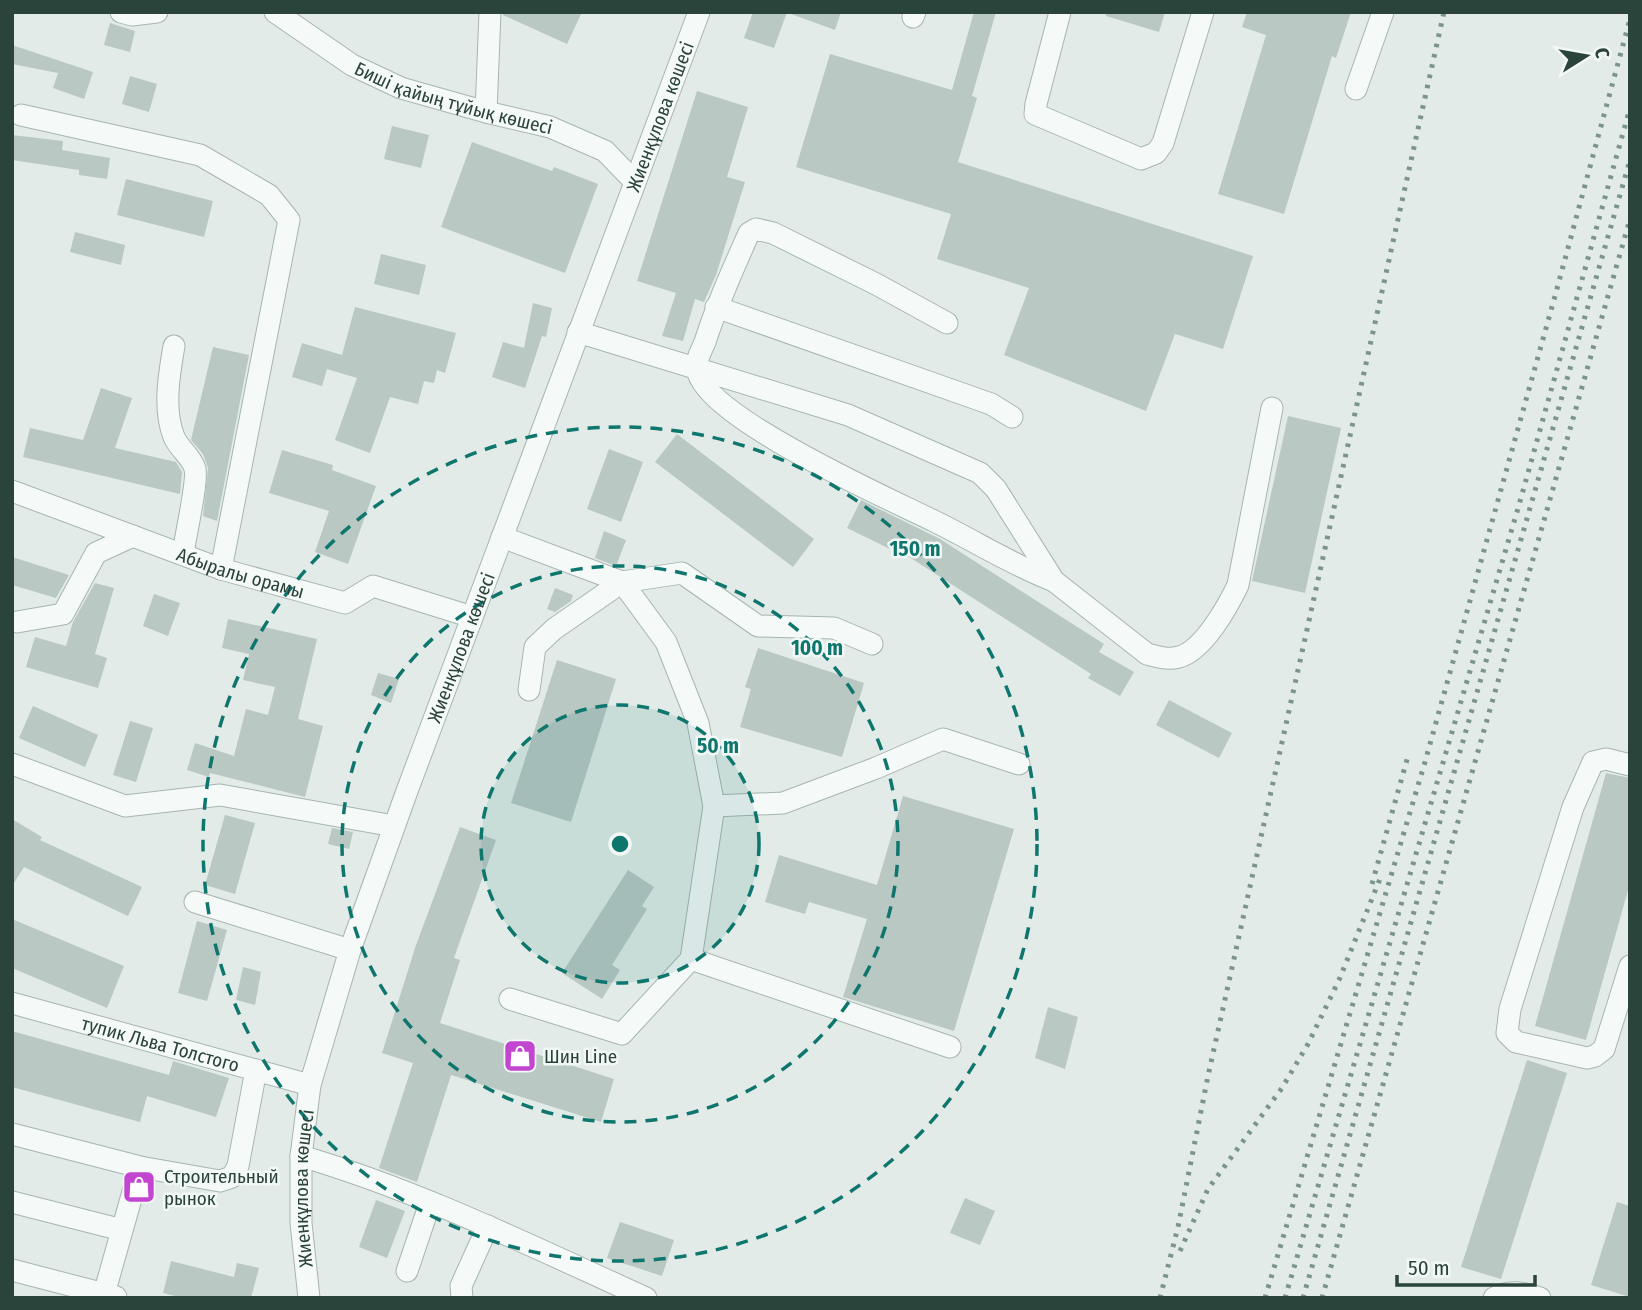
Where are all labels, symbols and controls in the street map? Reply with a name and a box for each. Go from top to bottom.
north arrow [1551,21,1621,91]
street label: Жиенқұлова көшесі [621,38,698,195]
text: С [1590,46,1614,60]
street label: Биші қайың тұйық көшесі [351,57,555,139]
text: 150 m [889,536,941,562]
street label: Абыралы орамы [174,542,307,603]
street label: Жиенқұлова көшесі [422,569,499,726]
text: 100 m [791,635,843,661]
text: 50 m [697,733,739,759]
centre of rings [608,832,632,856]
street label: тупик Льва Толстого [79,1011,242,1077]
shop icon: Шин Line [501,1037,539,1075]
place label: Шин Line [544,1045,617,1068]
street label: Жиенқұлова көшесі [290,1108,318,1269]
place label: Строительный рынок [164,1165,279,1210]
shop icon: Строительный рынок [120,1168,158,1206]
scale bar [1397,1244,1535,1288]
text: 50 m [1408,1255,1450,1281]

